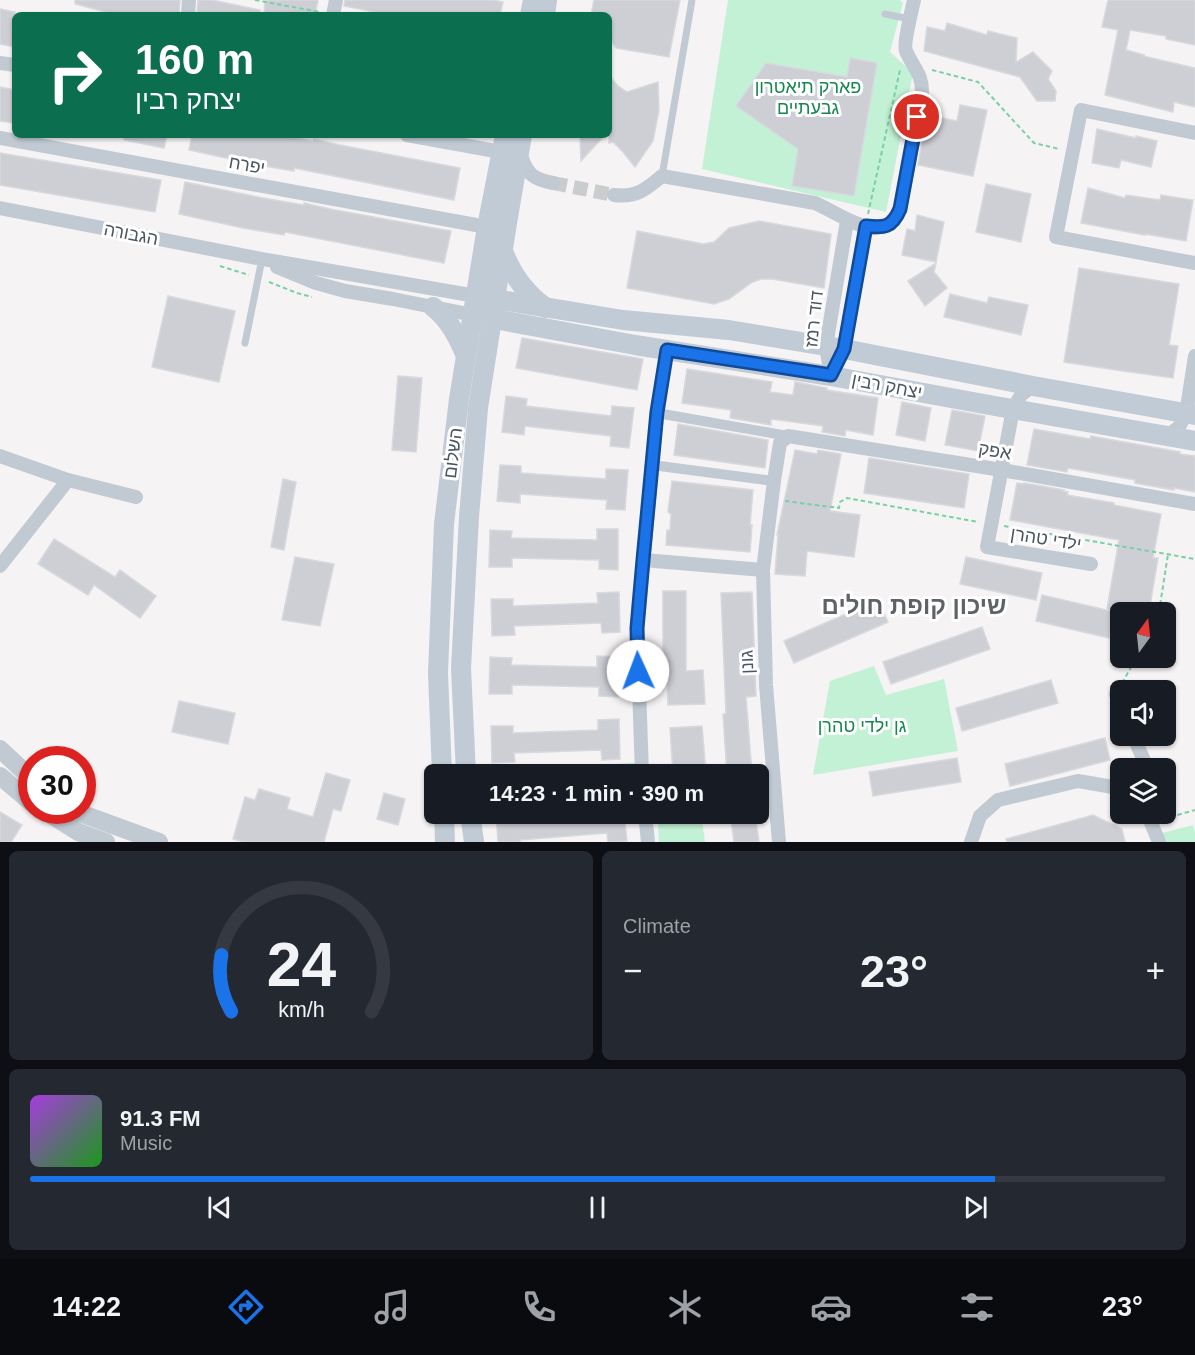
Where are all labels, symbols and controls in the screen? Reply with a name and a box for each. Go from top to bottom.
icon: right [36,36,114,114]
text: 160 m [135,36,254,83]
park label: פארק תיאטרון גבעתיים [755,77,861,118]
text: יצחק רבין [135,85,242,115]
pin [891,91,942,142]
icon: arrive [900,100,933,133]
street label: יפרח [227,152,267,178]
street label: הגבורה [102,219,160,249]
street label: דוד רמז [801,290,827,348]
street label: יצחק רבין [850,369,924,403]
street label: השלום [440,426,466,480]
street label: אפק [977,439,1013,464]
street label: ילדי טהרן [1009,524,1083,554]
district label: שיכון קופת חולים [822,592,1006,619]
north arrow [1110,602,1176,668]
map controls [1110,602,1176,824]
position arrow [606,639,670,703]
street label: גונן [737,649,757,674]
button: sound [1110,680,1176,746]
park label: גן ילדי טהרן [818,716,907,736]
speed limit sign: 30 [18,746,96,824]
button: layers [1110,758,1176,824]
text: 14:23 · 1 min · 390 m [489,781,704,806]
text: Climate [623,915,691,937]
text: 24 [266,930,336,999]
text: 23° [860,946,928,997]
text: − [623,952,642,989]
text: + [1146,952,1165,989]
text: km/h [278,999,324,1023]
text: 91.3 FM [120,1106,201,1131]
text: Music [120,1132,172,1154]
icon: previous [203,1191,236,1224]
icon: pause [581,1191,614,1224]
icon: next [959,1191,992,1224]
icon: directions [225,1286,267,1328]
icon: music [371,1286,413,1328]
icon: phone [518,1286,560,1328]
icon: climate [664,1286,706,1328]
icon: car [810,1286,852,1328]
icon: filters [956,1286,998,1328]
text: 14:22 [52,1292,121,1322]
text: 23° [1102,1292,1143,1322]

